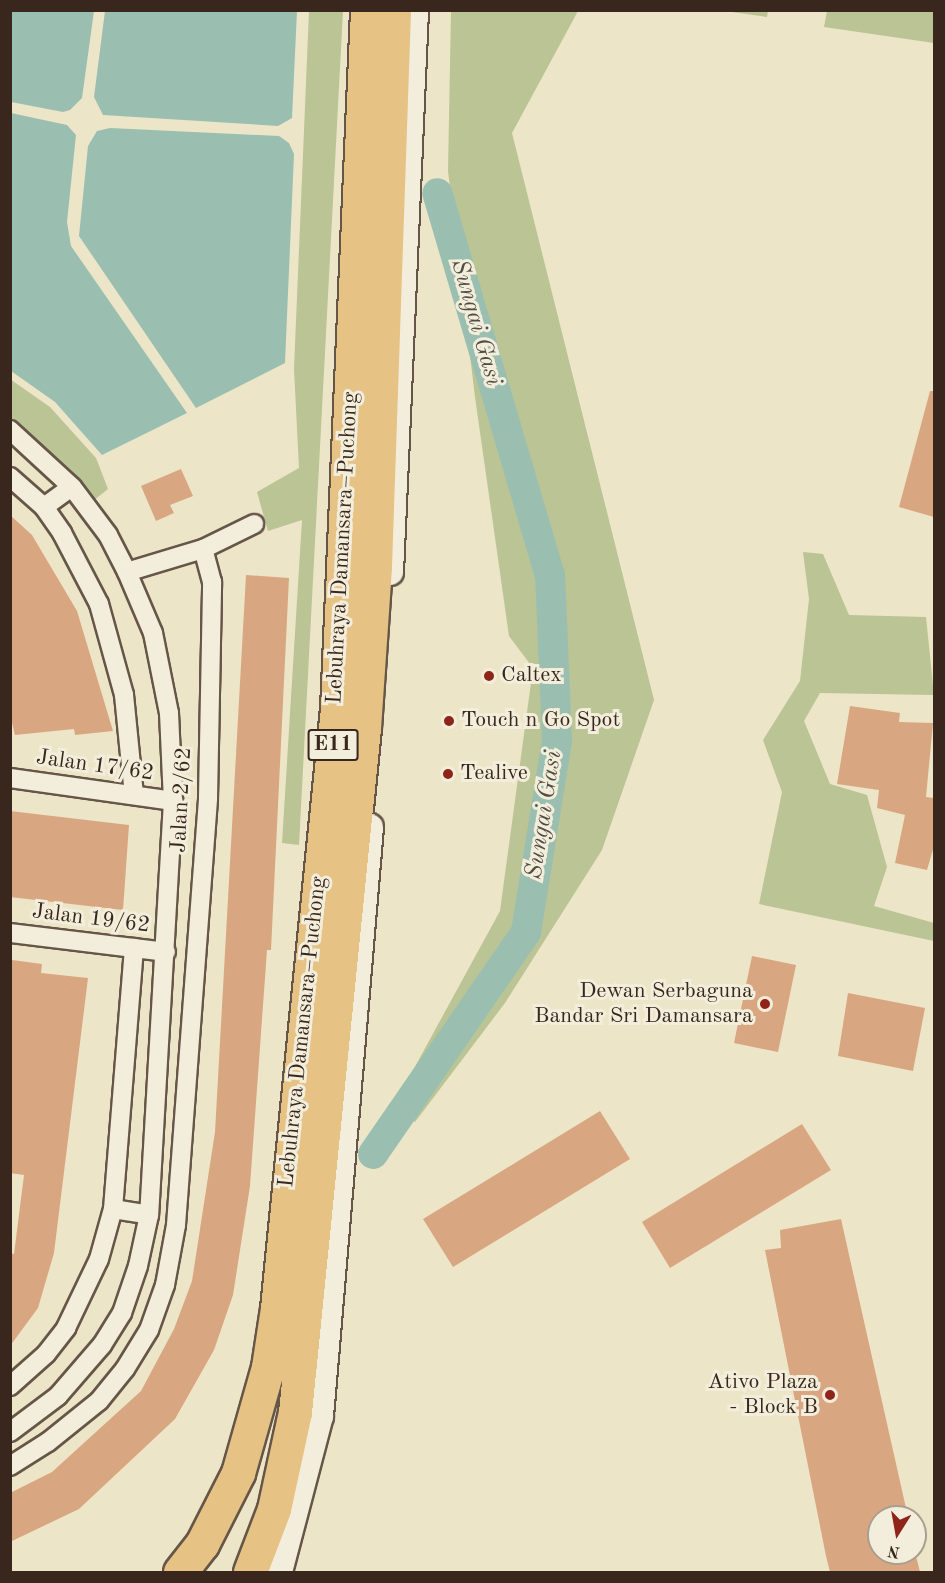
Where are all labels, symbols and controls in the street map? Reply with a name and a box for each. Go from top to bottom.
water label: Sungai Gasi [443,256,507,390]
street label: Lebuhraya Damansara–Puchong [322,391,364,705]
place label: Caltex [501,663,562,689]
marker: Caltex [482,669,496,683]
place label: Touch n Go Spot [461,708,620,734]
marker: Touch n Go Spot [442,714,456,728]
road number: E11 [308,727,358,763]
street label: Jalan 17/62 [34,745,156,787]
street label: Jalan 2/62 [166,746,198,854]
water label: Sungai Gasi [521,748,569,882]
place label: Tealive [460,761,528,787]
marker: Tealive [441,767,455,781]
street label: Lebuhraya Damansara–Puchong [274,875,332,1189]
street label: Jalan 19/62 [31,899,151,939]
place label: Dewan Serbaguna Bandar Sri Damansara [534,978,753,1030]
marker: Dewan Serbaguna Bandar Sri Damansara [758,997,772,1011]
place label: Ativo Plaza - Block B [708,1369,818,1420]
marker: Ativo Plaza - Block B [823,1388,837,1402]
north arrow [867,1505,927,1565]
text: N [886,1542,901,1560]

